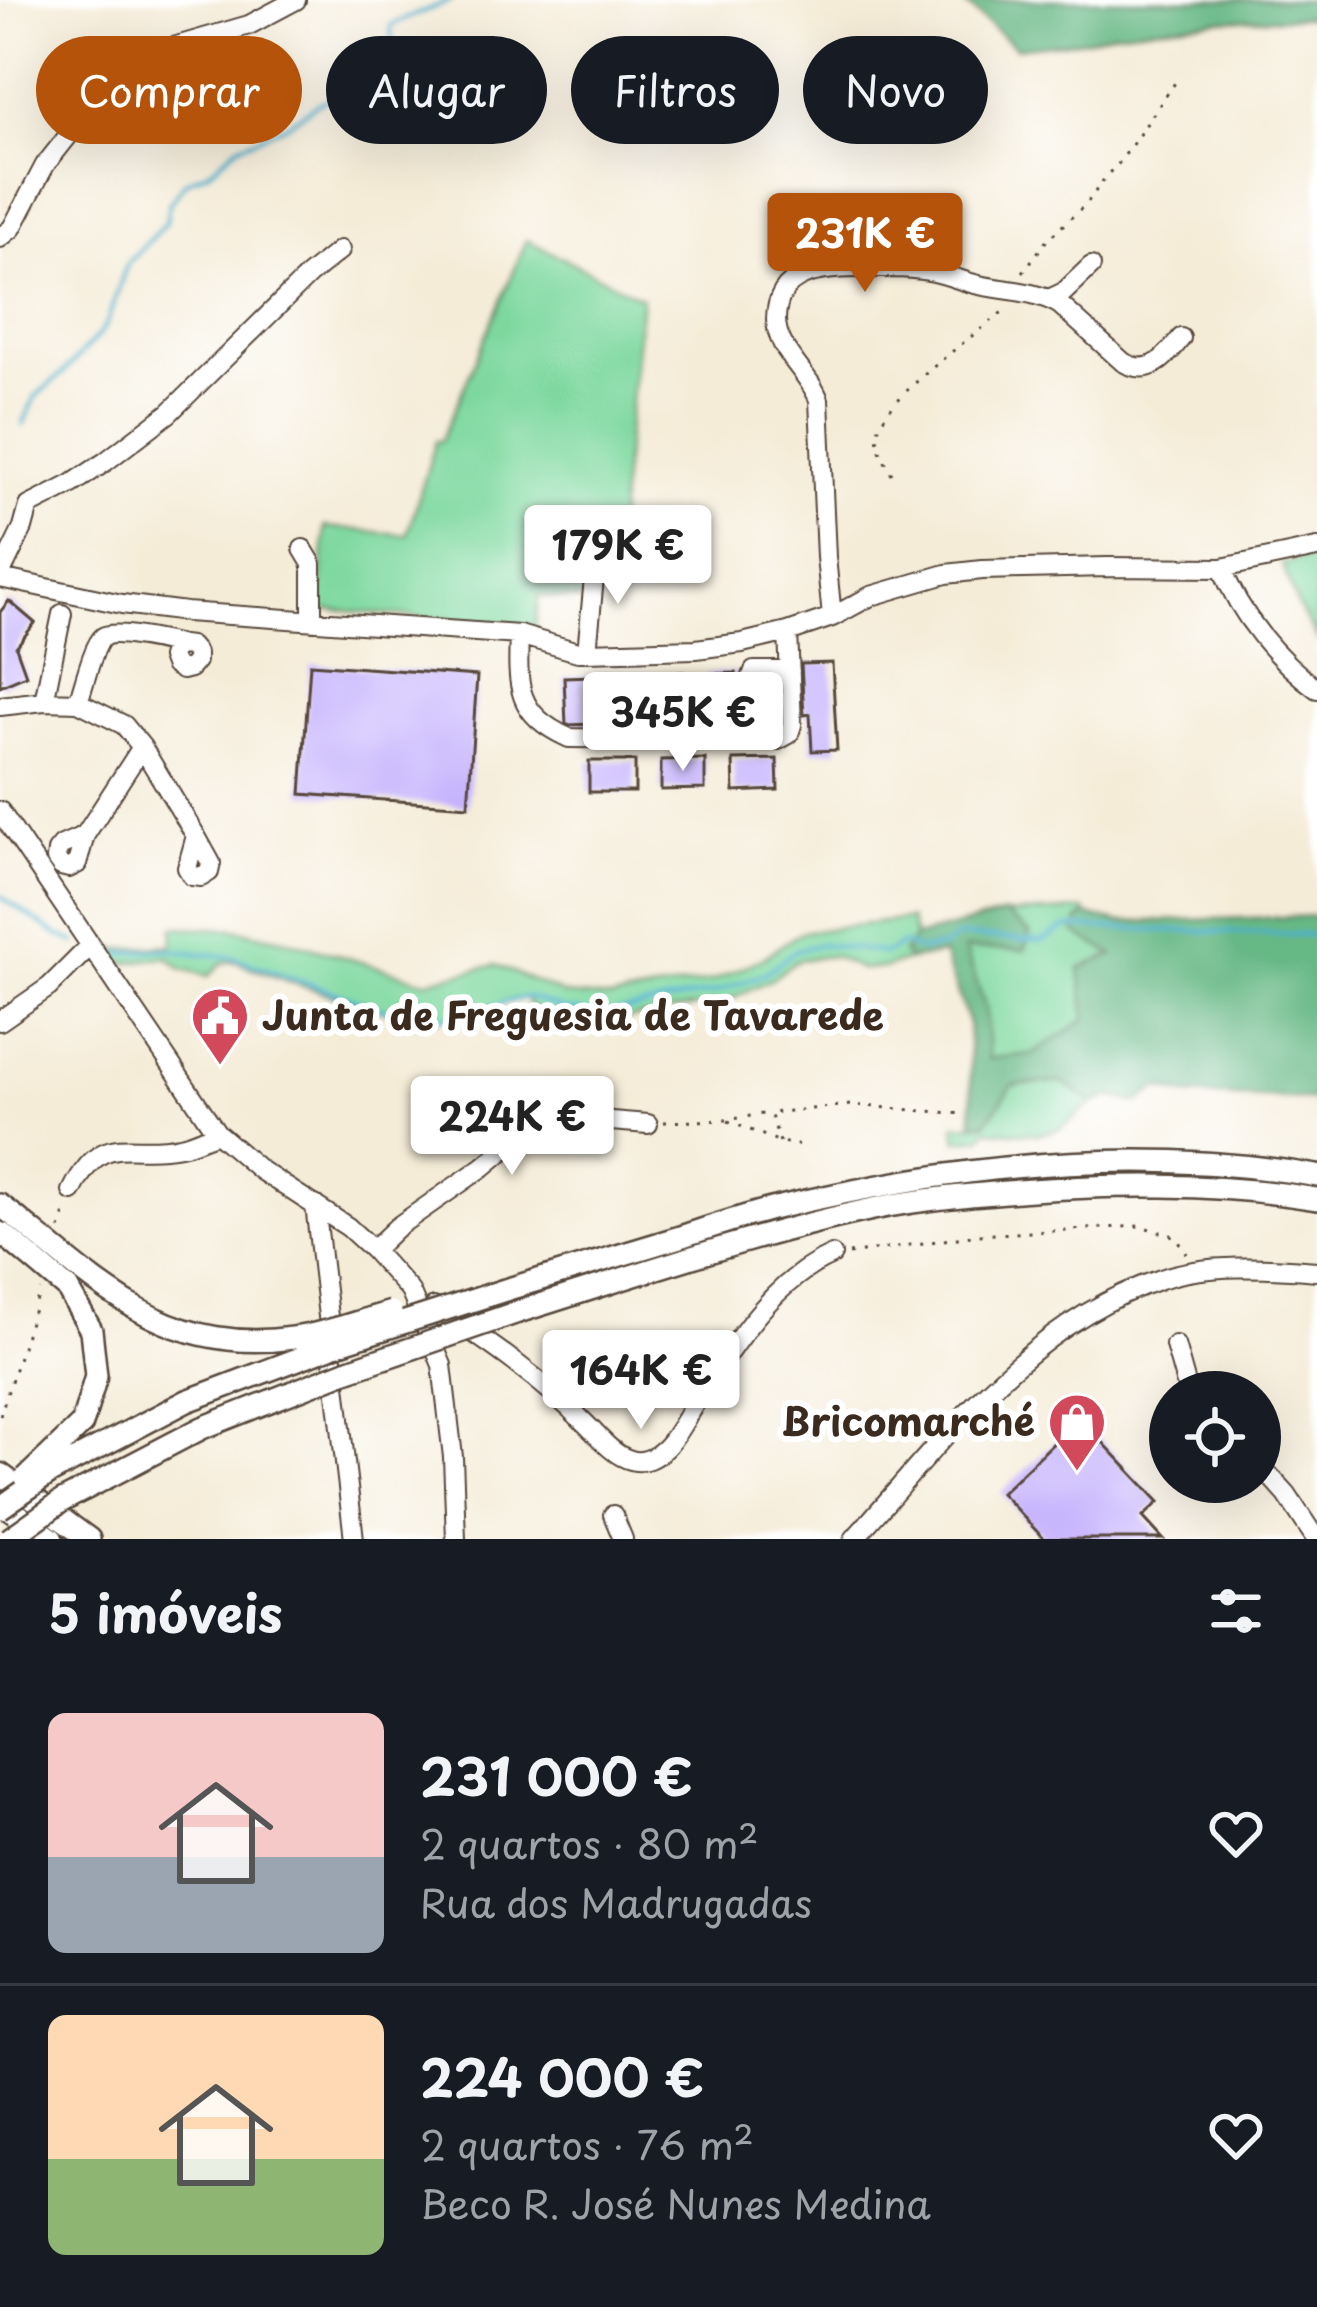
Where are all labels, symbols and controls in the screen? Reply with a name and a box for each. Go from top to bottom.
chip: Comprar [36,36,302,144]
chip: Alugar [326,36,547,144]
chip: Filtros [571,36,779,144]
chip: Novo [803,36,988,144]
pin: 231K € [767,193,963,295]
text: 231K € [794,202,936,261]
pin: 179K € [520,505,716,607]
text: 179K € [551,514,685,573]
pin: 345K € [585,672,781,774]
text: 345K € [610,681,756,740]
place label: Junta de Freguesia de Tavarede [262,984,884,1043]
public building icon: Junta de Freguesia de Tavarede [189,985,251,1067]
pin: 224K € [414,1076,610,1178]
text: 224K € [438,1085,586,1144]
pin: 164K € [543,1330,739,1432]
text: 164K € [569,1339,713,1398]
map controls [1149,1371,1281,1503]
button: locate [1149,1371,1281,1503]
place label: Bricomarché [781,1390,1035,1449]
shop icon: Bricomarché [1046,1391,1108,1473]
text: 5 imóveis [48,1573,283,1650]
icon: filters [1203,1578,1269,1644]
text: 231 000 € [420,1736,693,1813]
icon: home [144,1761,288,1905]
icon: heart [1203,1800,1269,1866]
text: 2 quartos · 80 m² [420,1813,759,1872]
text: Rua dos Madrugadas [420,1872,812,1931]
text: 224 000 € [420,2037,704,2114]
icon: home [144,2063,288,2207]
icon: heart [1203,2102,1269,2168]
text: 2 quartos · 76 m² [420,2114,754,2173]
text: Beco R. José Nunes Medina [420,2173,931,2232]

